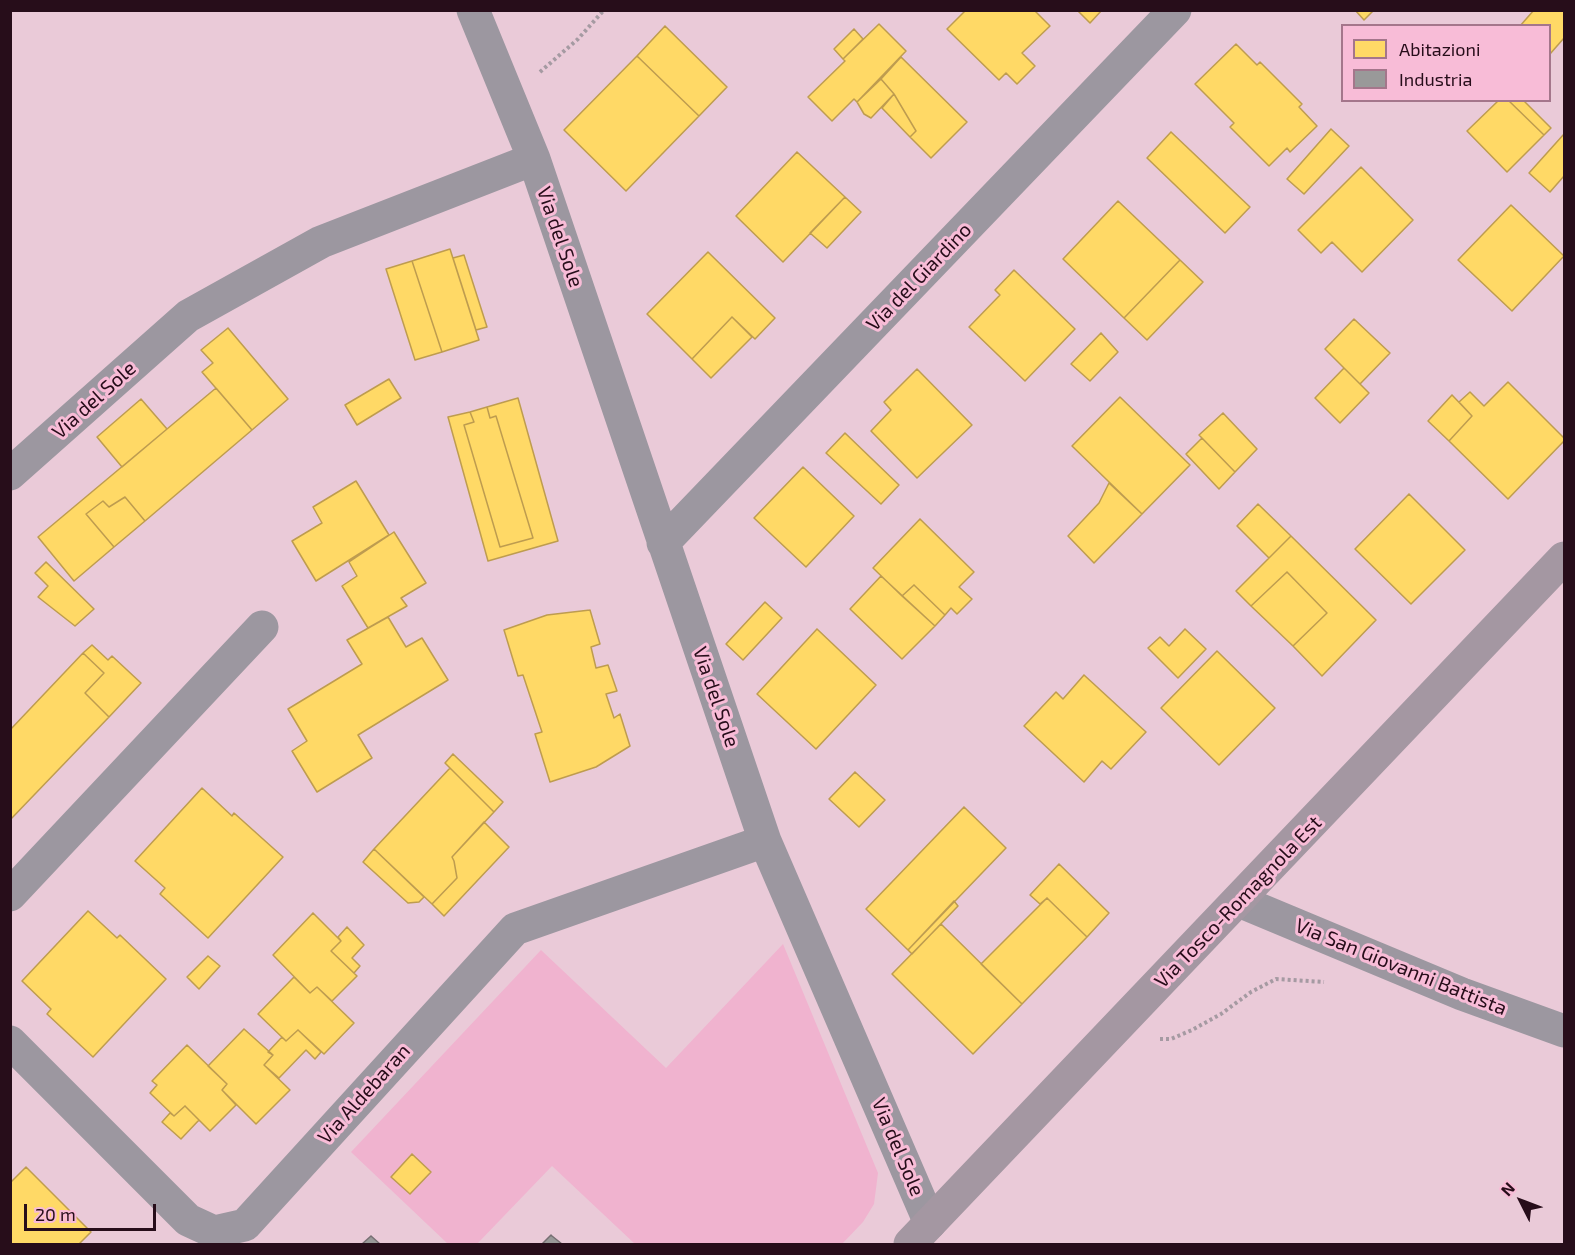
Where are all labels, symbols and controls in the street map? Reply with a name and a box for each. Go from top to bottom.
legend [1341,24,1551,102]
text: Abitazioni [1399,38,1480,60]
text: Industria [1399,68,1472,90]
street label: Via del Sole [532,184,588,290]
street label: Via del Giardino [861,218,977,336]
street label: Via del Sole [47,356,141,444]
street label: Via del Sole [688,644,744,750]
street label: Via Tosco-Romagnola Est [1149,811,1327,993]
street label: Via San Giovanni Battista [1292,914,1510,1020]
street label: Via Aldebaran [313,1039,415,1149]
street label: Via del Sole [867,1094,929,1200]
north arrow [1491,1171,1551,1231]
text: N [1496,1178,1518,1199]
scale bar [27,1192,159,1230]
text: 20 m [35,1203,76,1225]

